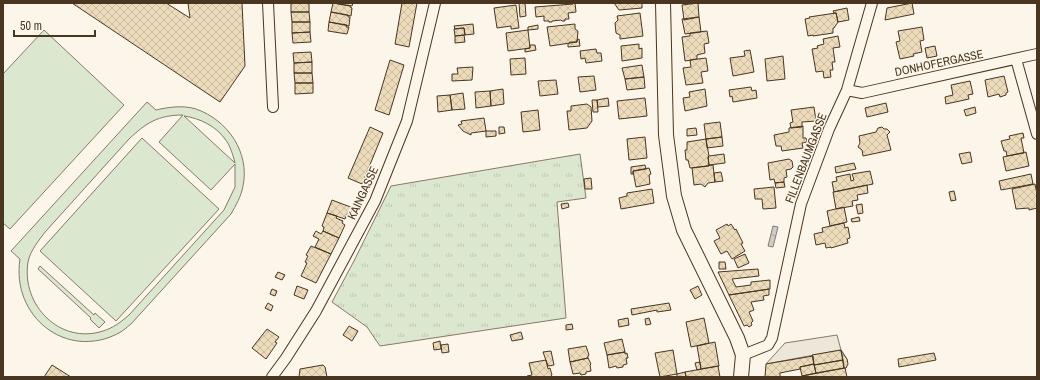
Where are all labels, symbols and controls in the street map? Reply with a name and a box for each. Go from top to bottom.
scale bar [14,12,95,38]
text: 50 m [20,18,42,34]
street label: DONHOFERGASSE [893,46,985,80]
street label: FILLENBAUMGASSE [781,110,831,206]
street label: KAINGASSE [344,164,382,222]

